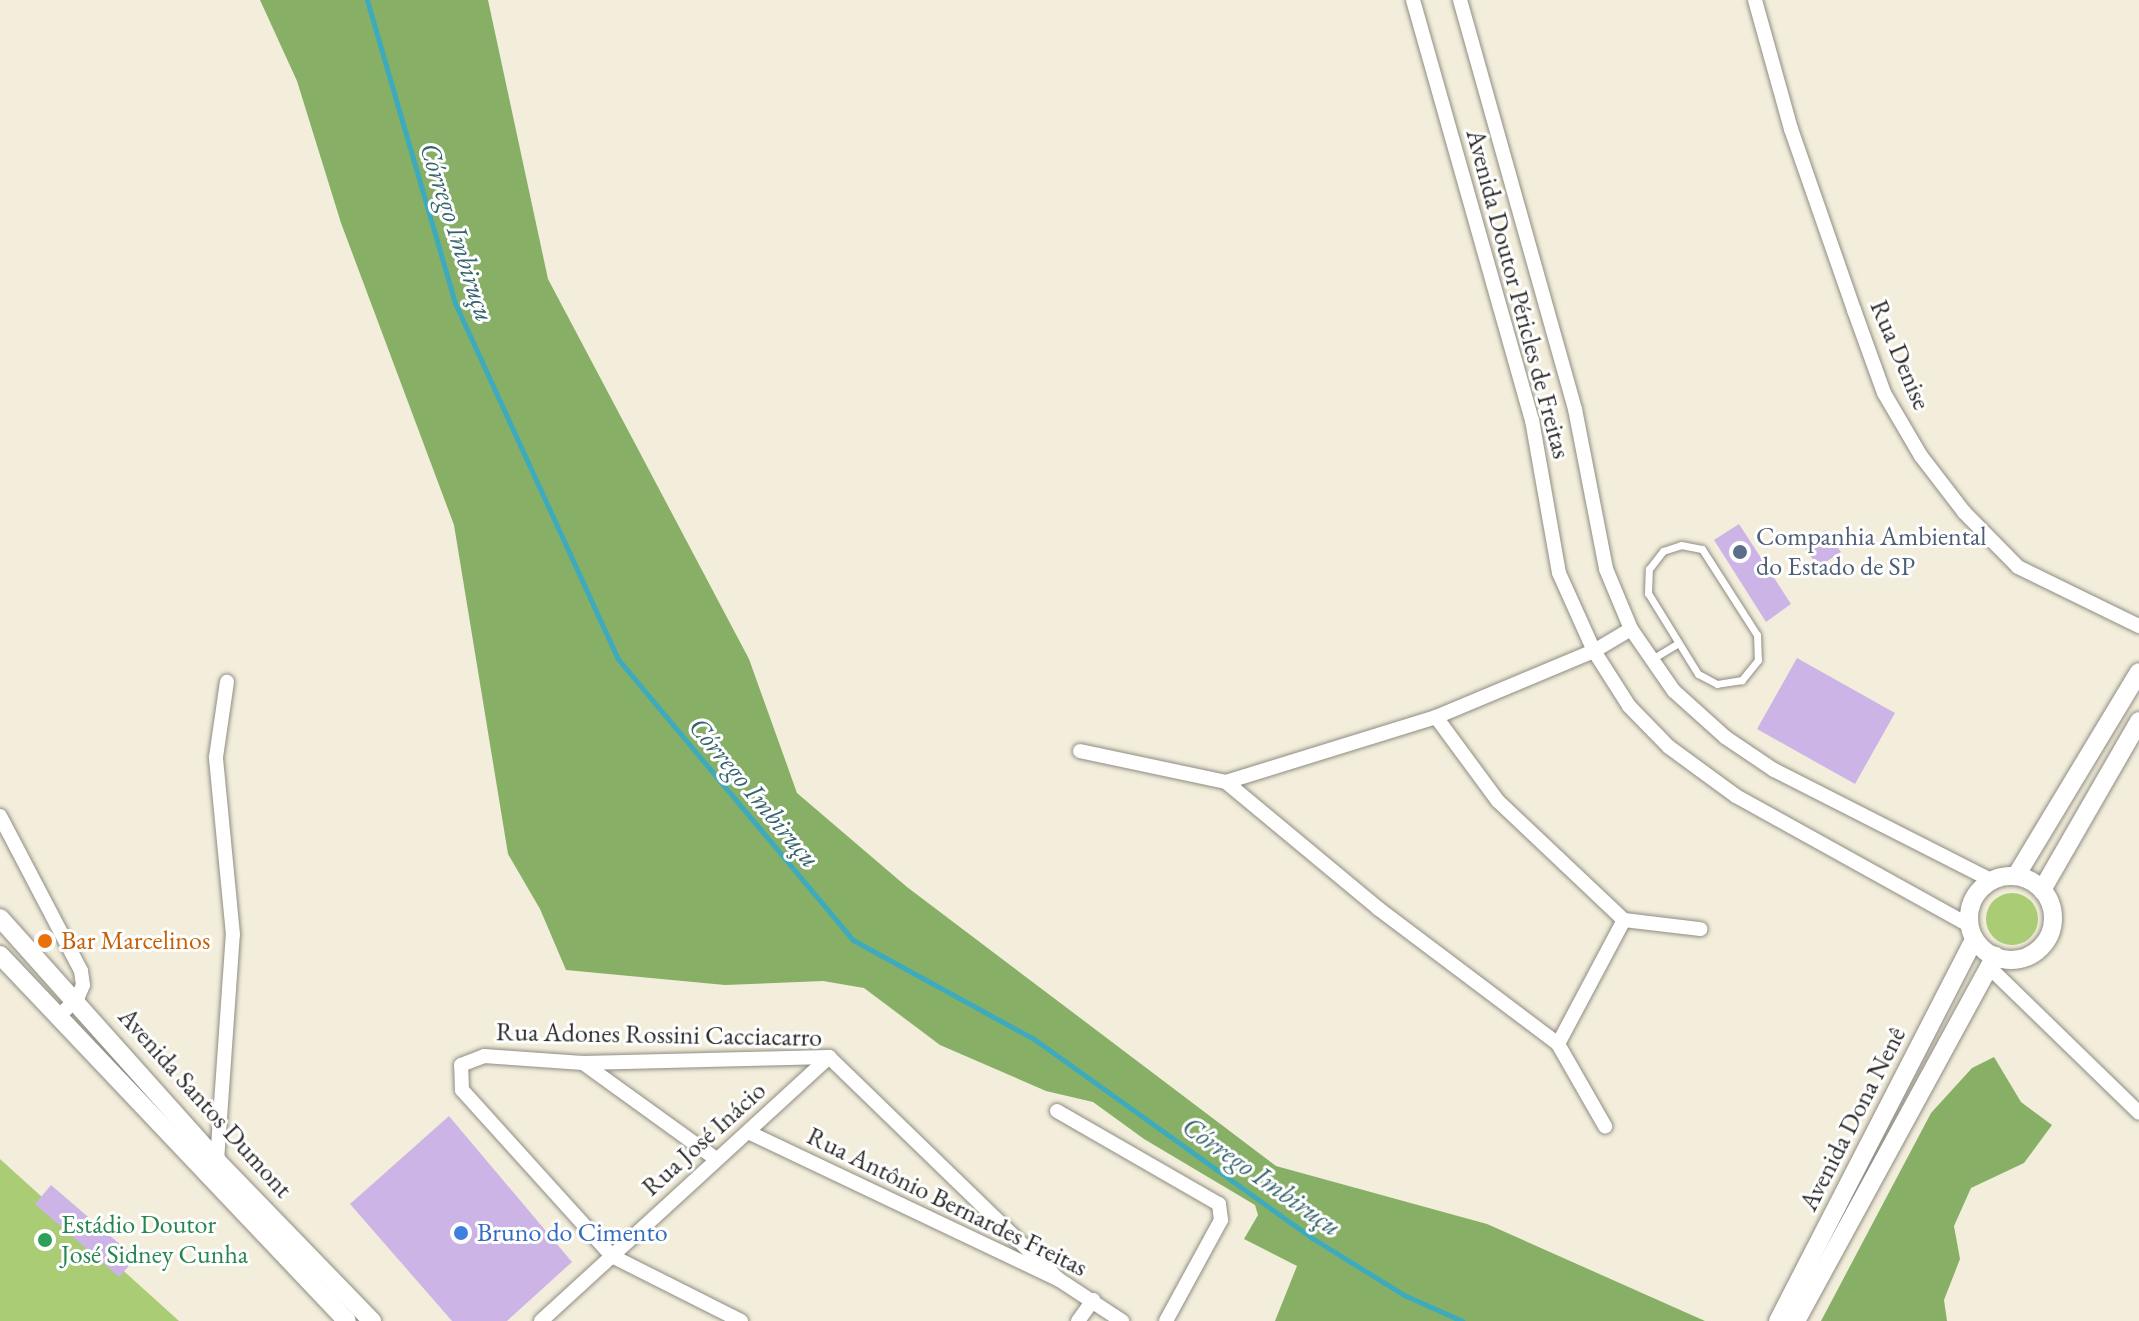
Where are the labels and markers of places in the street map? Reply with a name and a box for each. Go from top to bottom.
place label: Companhia Ambiental do Estado de SP [1756,521,1987,582]
marker: Companhia Ambiental do Estado de SP [1731,543,1749,561]
place label: Bar Marcelinos [61,925,210,957]
marker: Bar Marcelinos [36,932,54,950]
place label: Estádio Doutor José Sidney Cunha [61,1209,248,1270]
place label: Bruno do Cimento [477,1217,668,1249]
marker: Bruno do Cimento [452,1224,470,1242]
marker: Estádio Doutor José Sidney Cunha [36,1231,54,1249]

